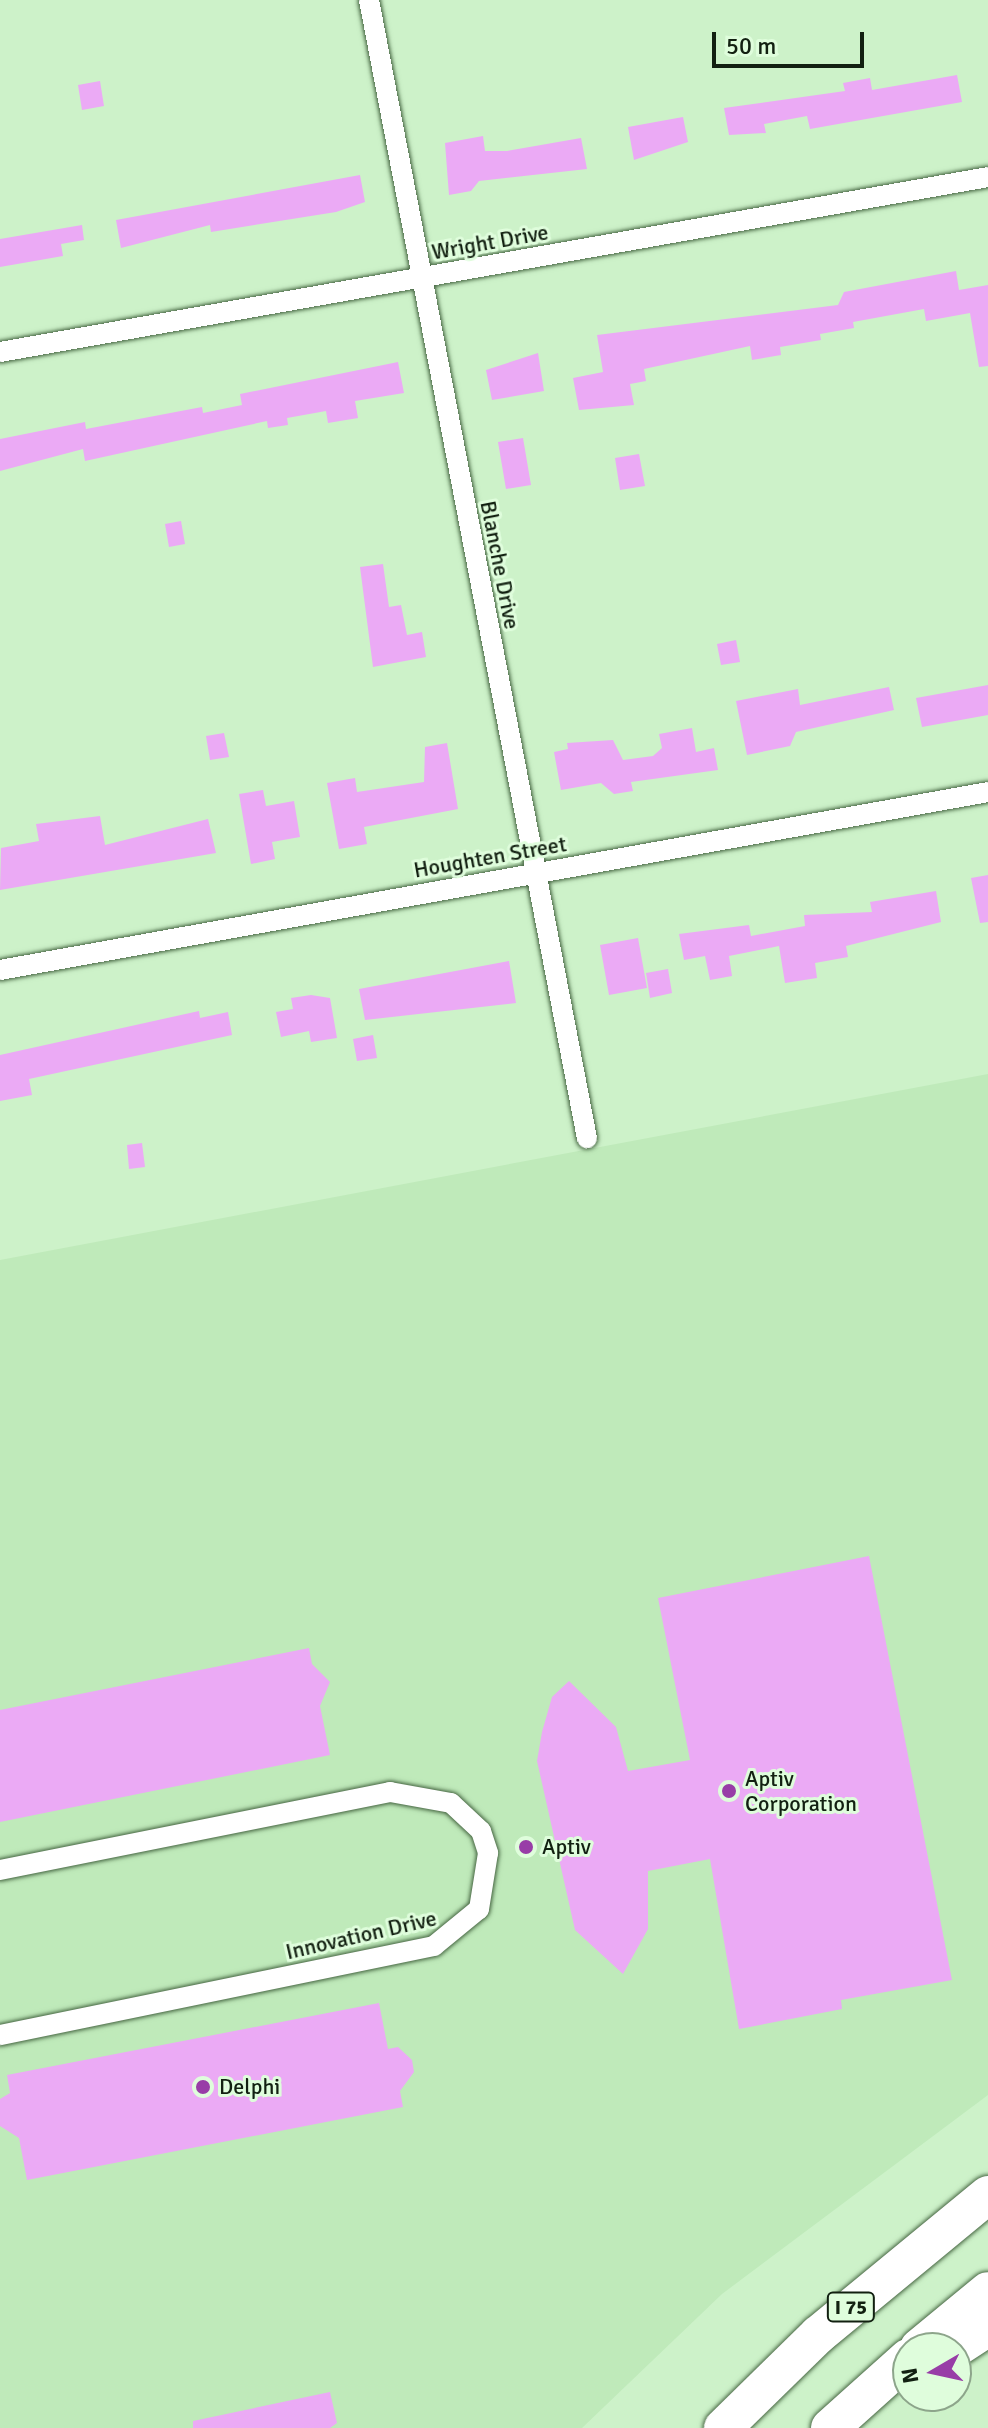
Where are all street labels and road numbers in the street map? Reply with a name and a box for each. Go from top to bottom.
street label: Wright Drive [430,219,550,265]
street label: Blanche Drive [475,498,525,632]
street label: Houghten Street [412,831,568,883]
street label: Innovation Drive [283,1905,439,1965]
road number: I 75 [825,2291,877,2323]

